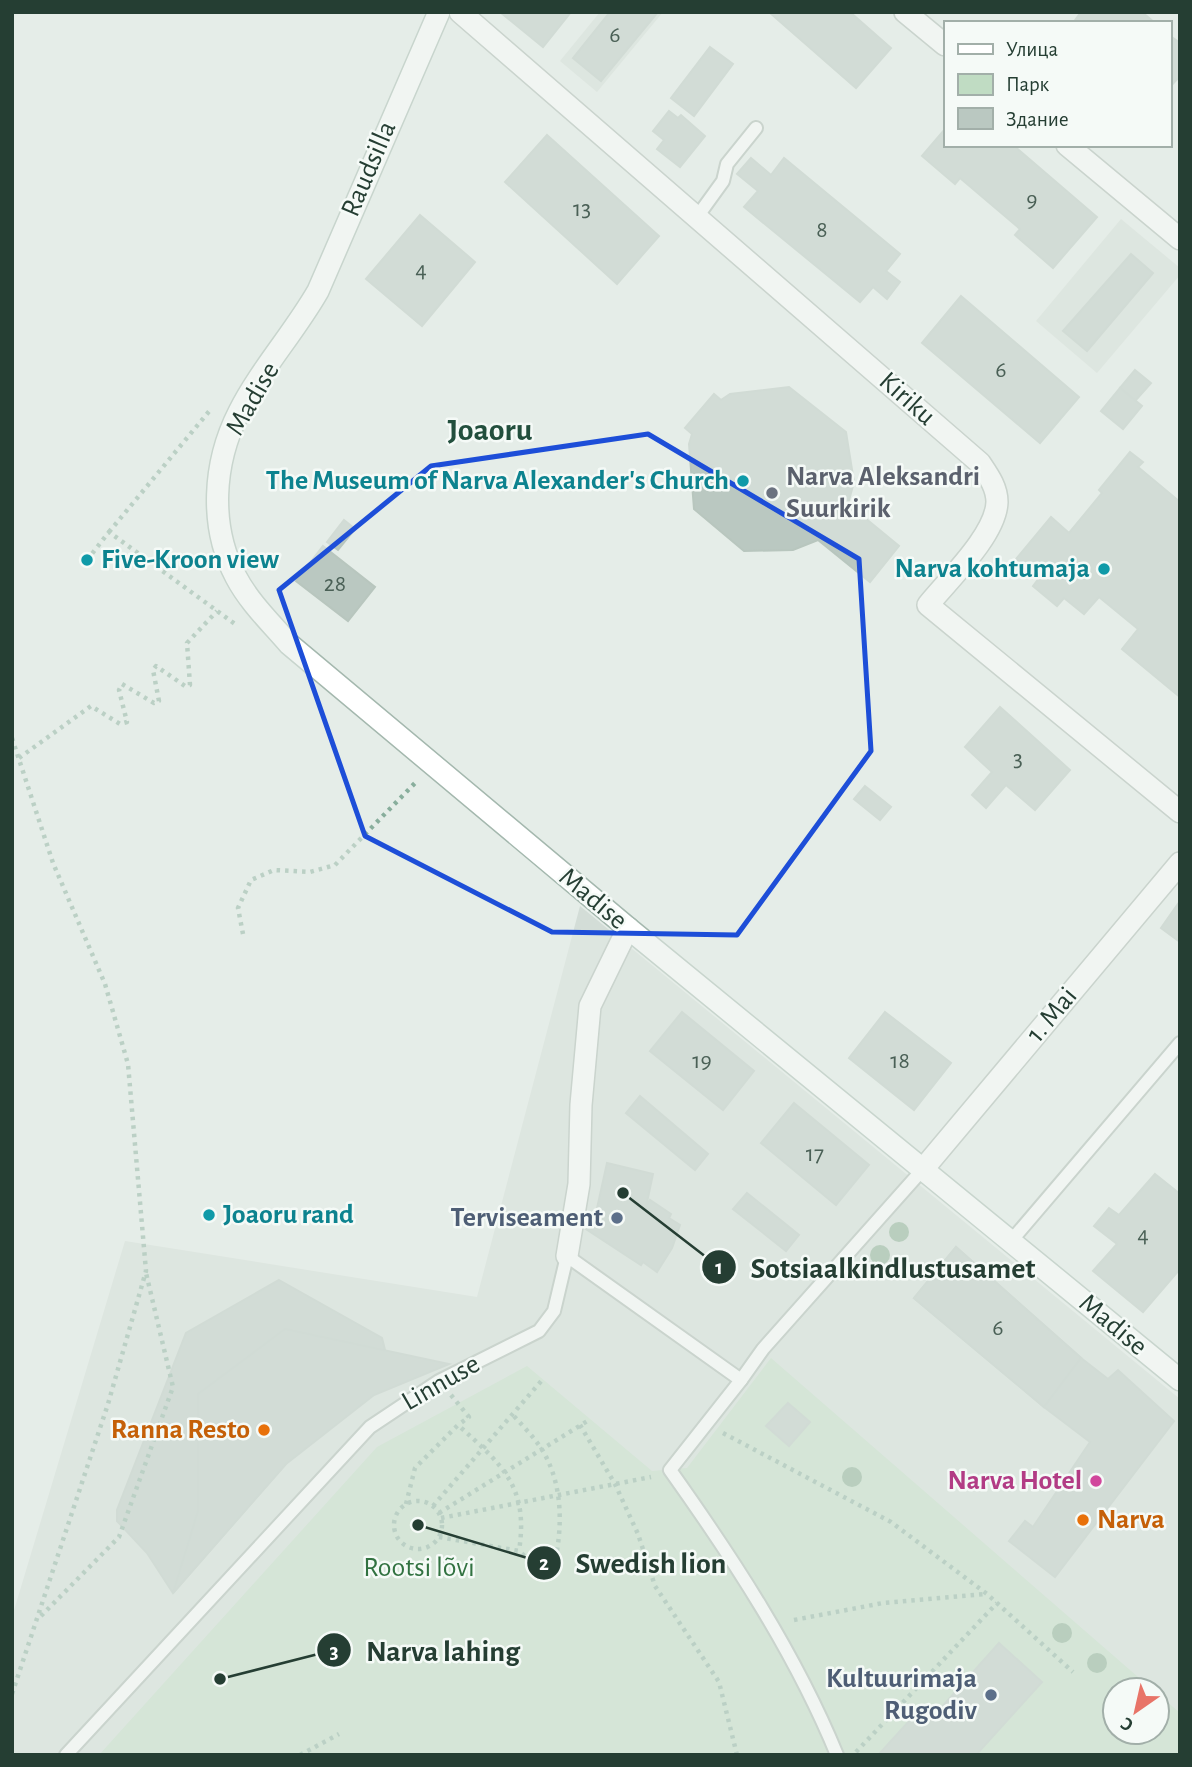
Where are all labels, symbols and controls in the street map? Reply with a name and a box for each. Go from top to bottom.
legend [944,21,1171,147]
house number: 6 [609,23,621,47]
text: Улица [1006,39,1059,60]
text: Парк [1006,74,1050,95]
text: Здание [1006,109,1069,130]
street label: Raudsilla [336,117,402,221]
house number: 9 [1026,188,1038,212]
house number: 13 [573,197,591,221]
house number: 8 [816,218,828,242]
house number: 4 [415,258,427,282]
street label: Madise [221,358,285,440]
house number: 6 [995,358,1007,382]
street label: Kiriku [873,367,941,431]
district label: Joaoru [448,414,533,446]
place label: Narva Aleksandri Suurkirik [786,463,980,523]
place label: The Museum of Narva Alexander's Church [266,467,729,495]
marker: The Museum of Narva Alexander's Church [735,473,751,489]
marker: Narva Aleksandri Suurkirik [764,485,780,501]
place label: Five-Kroon view [101,546,280,574]
marker: Five-Kroon view [79,552,95,568]
place label: Narva kohtumaja [894,555,1090,583]
marker: Narva kohtumaja [1096,561,1112,577]
house number: 28 [324,572,346,596]
house number: 3 [1013,747,1023,771]
street label: Madise [554,863,632,935]
street label: 1. Mai [1021,982,1083,1048]
house number: 19 [692,1049,712,1073]
house number: 18 [890,1049,910,1073]
house number: 17 [806,1142,824,1166]
place label: Joaoru rand [223,1201,354,1229]
place label: Terviseament [450,1204,604,1232]
marker: Joaoru rand [201,1207,217,1223]
marker: Terviseament [609,1210,625,1226]
house number: 4 [1137,1223,1149,1247]
callout: Sotsiaalkindlustusamet [701,1242,1049,1293]
text: Sotsiaalkindlustusamet [751,1254,1036,1284]
text: 1 [715,1257,723,1278]
street label: Madise [1074,1289,1152,1361]
house number: 6 [992,1316,1004,1340]
street label: Linnuse [397,1350,485,1416]
place label: Ranna Resto [111,1416,250,1444]
marker: Ranna Resto [256,1422,272,1438]
place label: Narva Hotel [947,1467,1082,1495]
marker: Narva Hotel [1088,1473,1104,1489]
place label: Narva [1097,1506,1165,1534]
marker: Narva [1075,1512,1091,1528]
callout: Swedish lion [527,1537,741,1588]
text: Swedish lion [576,1549,726,1579]
text: 2 [539,1553,549,1574]
park label: Rootsi lõvi [363,1554,475,1582]
callout: Narva lahing [317,1625,534,1676]
text: Narva lahing [366,1637,521,1667]
text: 3 [329,1641,339,1662]
place label: Kultuurimaja Rugodiv [826,1665,978,1725]
north arrow [1101,1676,1171,1746]
marker: Kultuurimaja Rugodiv [983,1687,999,1703]
text: С [1118,1713,1137,1735]

